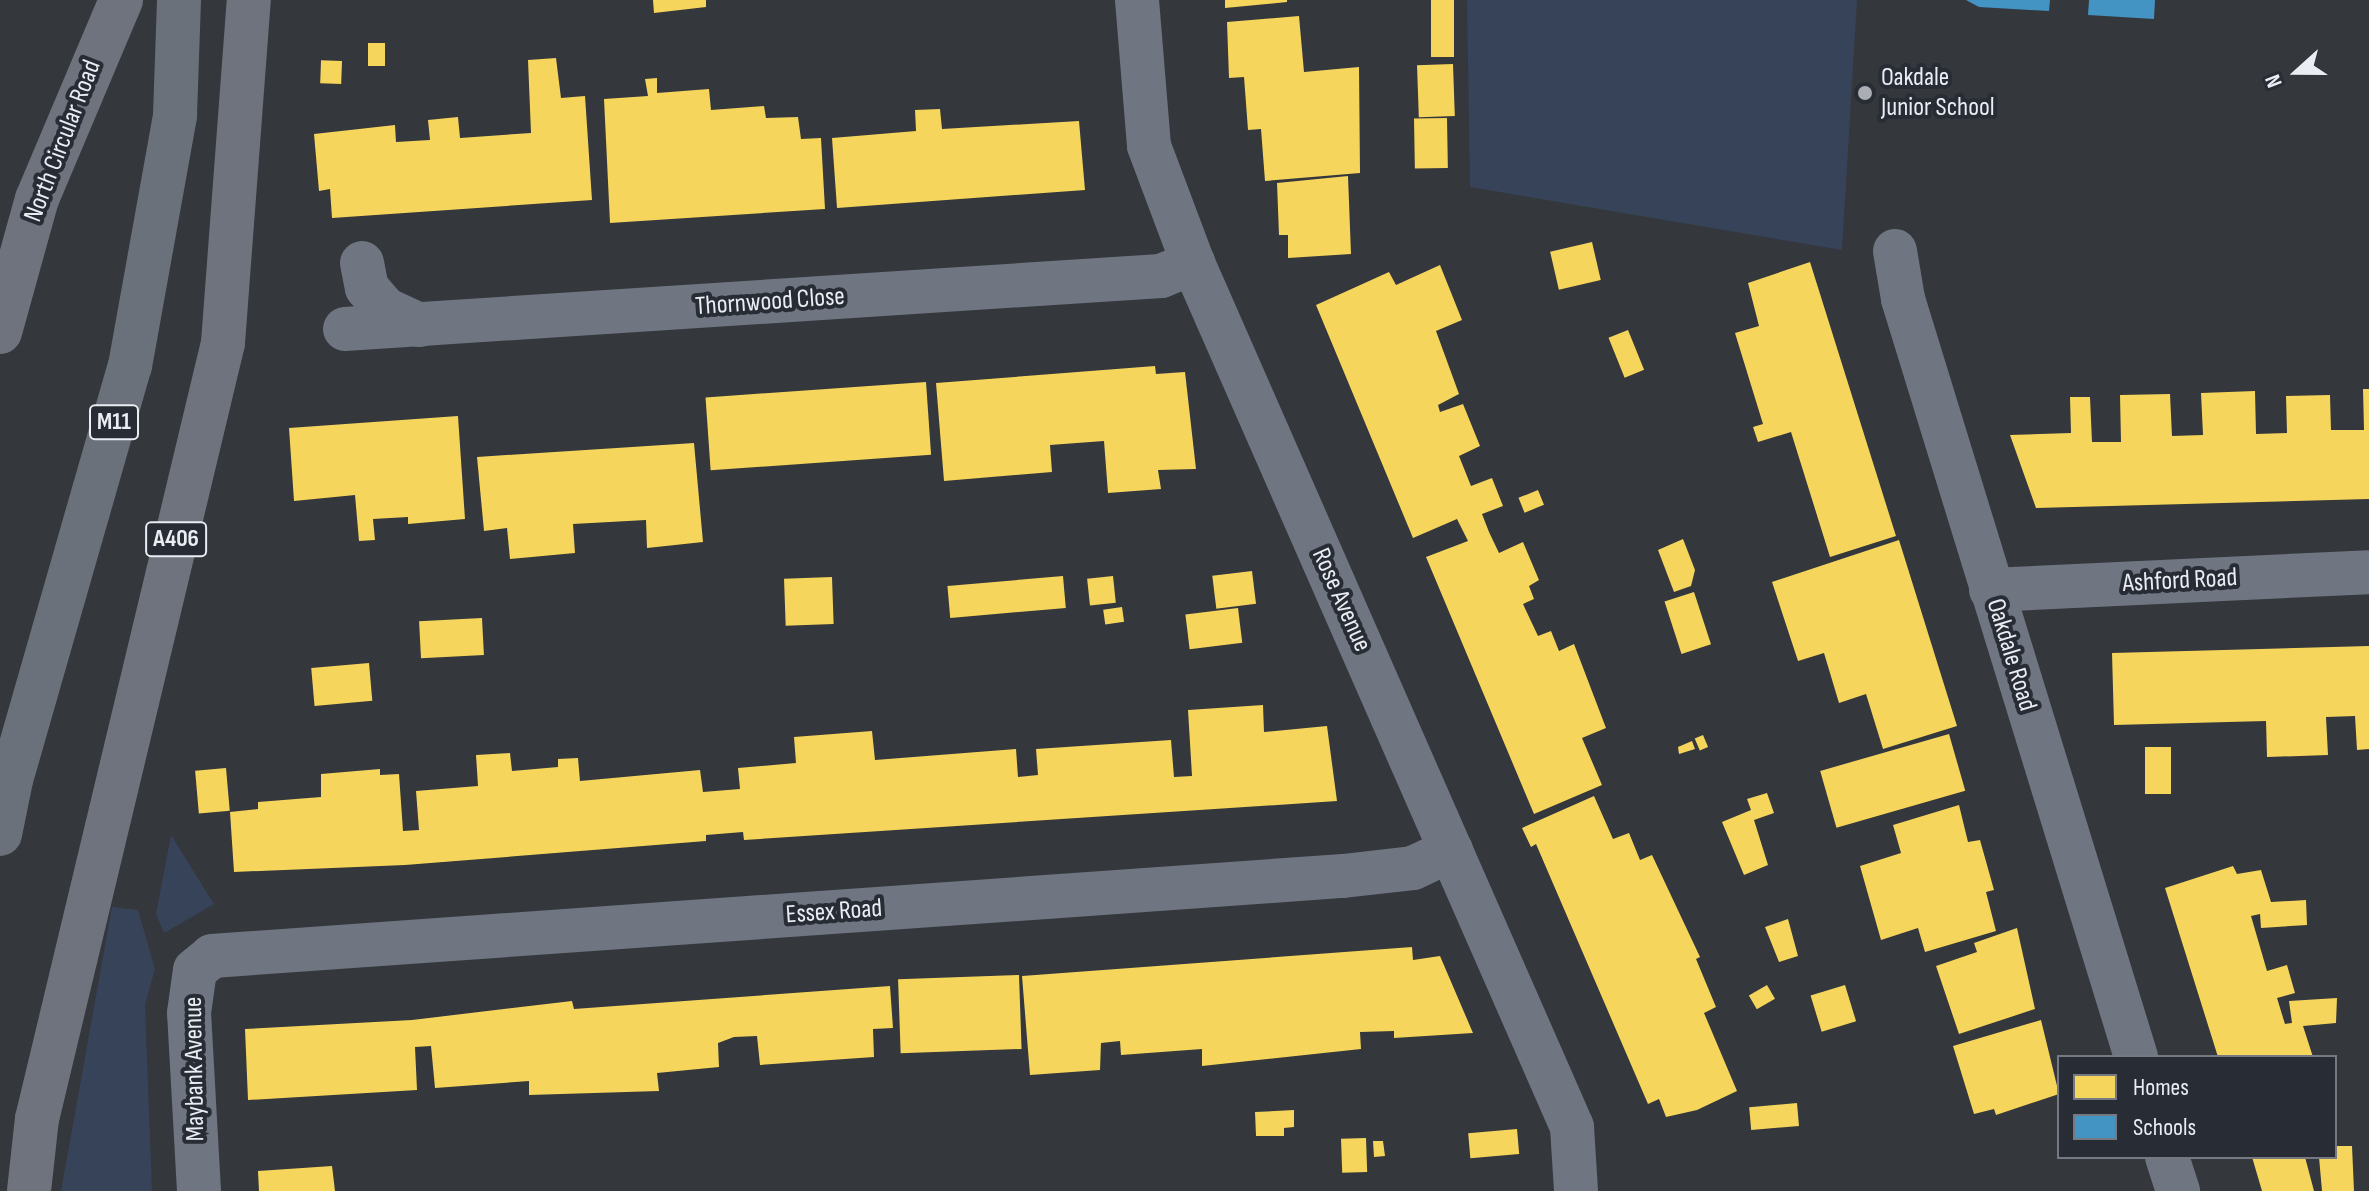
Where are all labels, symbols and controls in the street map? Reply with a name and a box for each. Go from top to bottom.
north arrow [2257,32,2337,112]
street label: North Circular Road [18,56,108,226]
place label: Oakdale Junior School [1881,62,1995,124]
text: N [2259,70,2289,91]
marker: Oakdale Junior School [1856,84,1874,102]
street label: Thornwood Close [694,281,846,323]
road number: M11 [88,402,140,442]
road number: A406 [144,519,208,559]
street label: Rose Avenue [1304,543,1378,657]
street label: Ashford Road [2122,562,2238,600]
street label: Oakdale Road [1979,595,2043,715]
street label: Essex Road [785,893,883,931]
street label: Maybank Avenue [178,996,212,1142]
legend [2057,1055,2337,1159]
text: Homes [2133,1073,2189,1102]
text: Schools [2133,1113,2196,1142]

